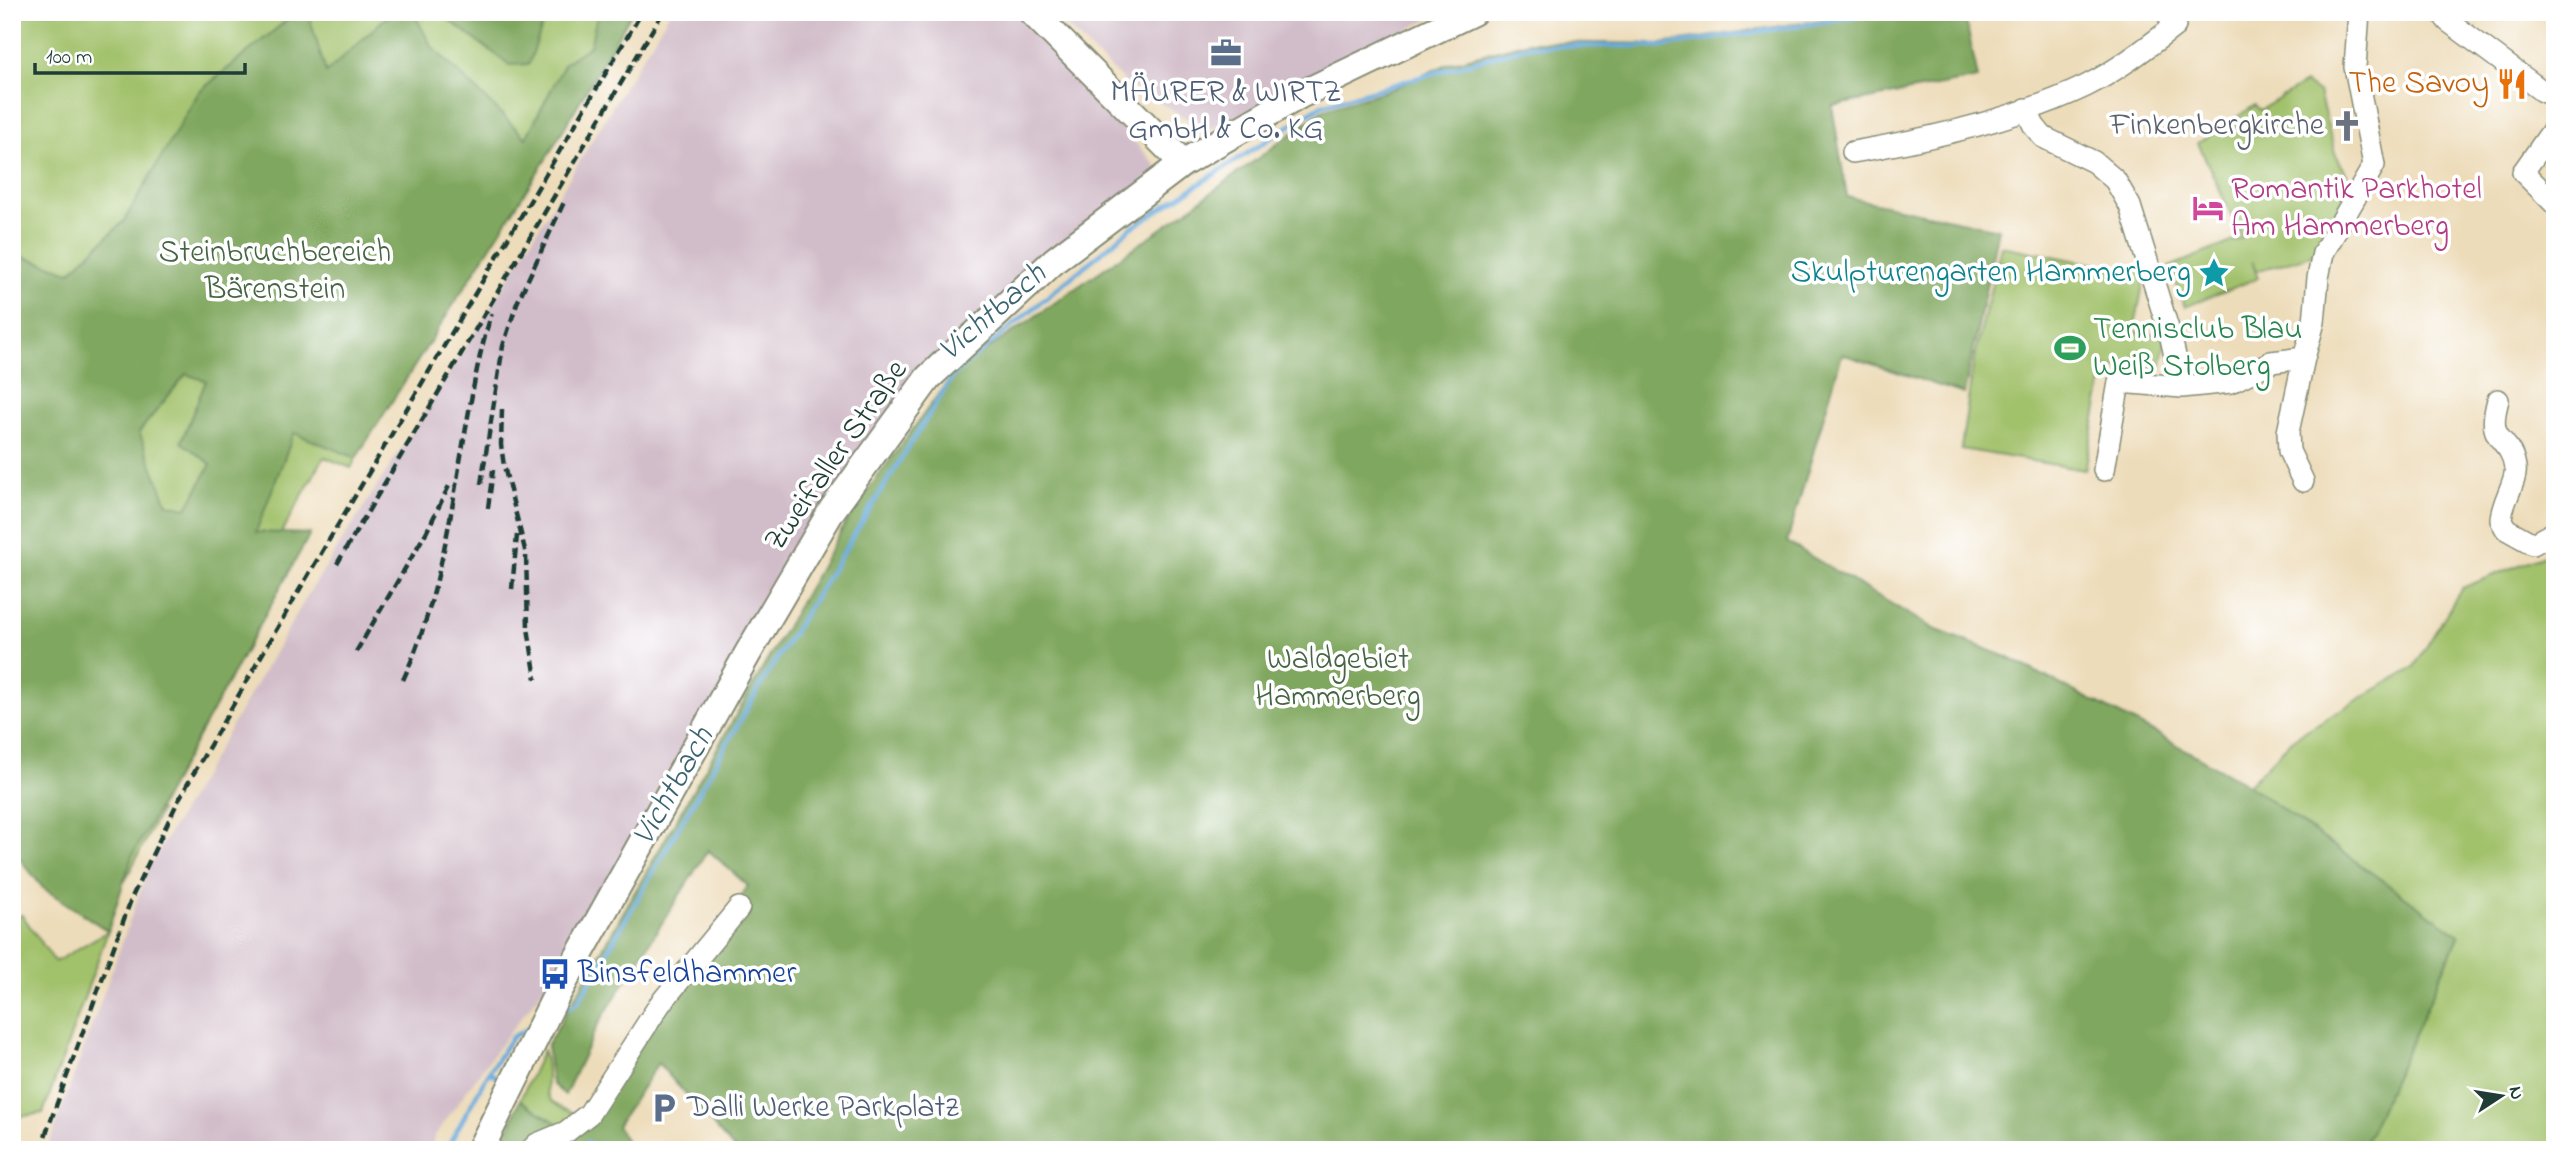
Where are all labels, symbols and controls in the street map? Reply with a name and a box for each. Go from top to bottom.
scale bar [35,32,245,76]
office icon: MÄURER & WIRTZ GmbH & Co. KG [1209,36,1243,70]
text: 100 m [46,43,92,73]
place label: The Savoy [2349,61,2489,108]
restaurant icon: The Savoy [2495,67,2529,101]
place label: MÄURER & WIRTZ GmbH & Co. KG [1110,70,1342,154]
place label: Finkenbergkirche [2109,103,2325,150]
church icon: Finkenbergkirche [2330,109,2364,143]
place label: Romantik Parkhotel Am Hammerberg [2231,167,2482,251]
hotel icon: Romantik Parkhotel Am Hammerberg [2191,191,2225,225]
park label: Steinbruchbereich Bärenstein [159,230,391,314]
place label: Skulpturengarten Hammerberg [1791,250,2191,297]
water label: Vichtbach [928,251,1059,374]
place icon: Skulpturengarten Hammerberg [2197,256,2231,290]
place label: Tennisclub Blau Weiß Stolberg [2093,307,2302,391]
sports icon: Tennisclub Blau Weiß Stolberg [2053,331,2087,365]
street label: Zweifaller Straße [754,350,921,561]
park label: Waldgebiet Hammerberg [1255,637,1421,721]
water label: Vichtbach [621,718,728,855]
place label: Binsfeldhammer [577,951,796,998]
bus stop icon: Binsfeldhammer [538,957,572,991]
north arrow [2466,1060,2536,1130]
text: N [2501,1084,2530,1102]
place label: Dalli Werke Parkplatz [686,1085,959,1132]
parking icon: Dalli Werke Parkplatz [647,1091,681,1125]

